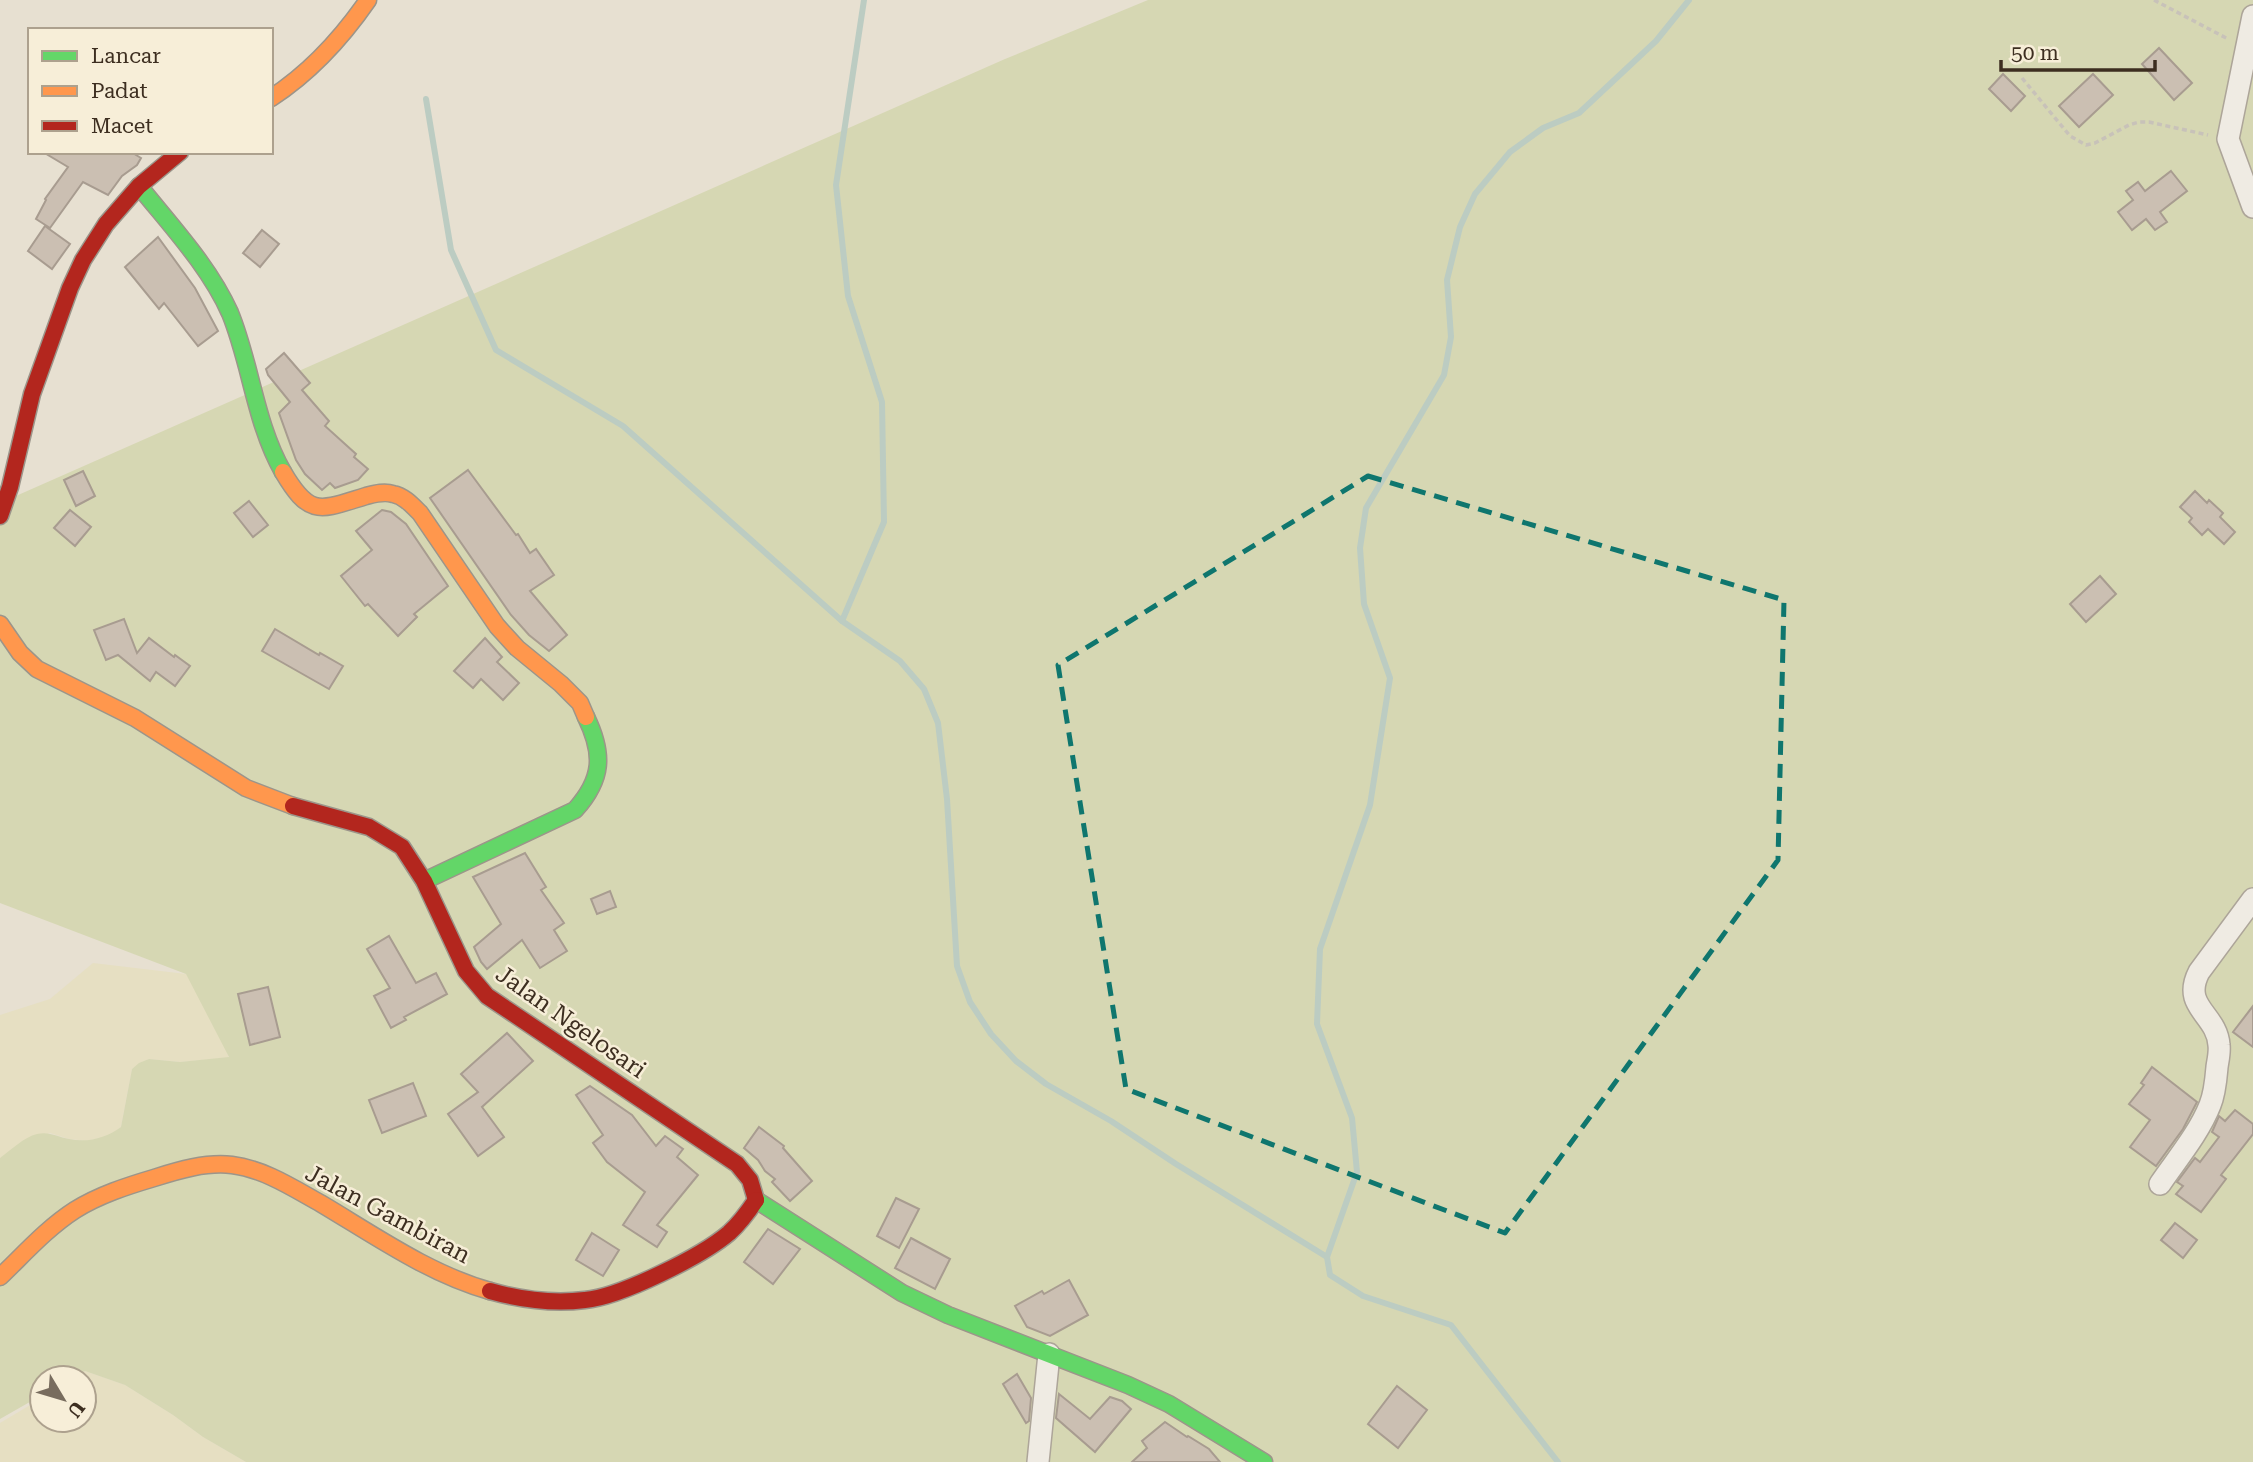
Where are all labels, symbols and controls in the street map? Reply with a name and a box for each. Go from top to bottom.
legend [28,28,273,154]
scale bar [2001,28,2155,72]
text: 50 m [2011,41,2059,65]
text: Lancar [91,44,161,68]
text: Padat [91,79,148,103]
text: Macet [91,114,153,138]
street label: Jalan Ngelosari [491,960,652,1084]
street label: Jalan Gambiran [301,1159,475,1269]
north arrow [28,1364,98,1434]
text: U [62,1396,90,1422]

